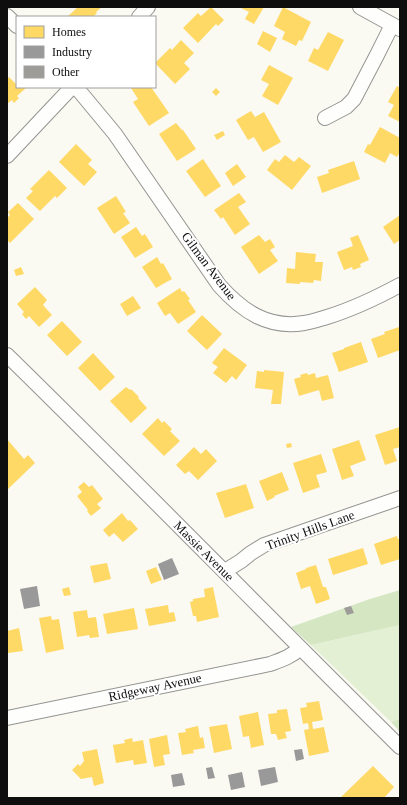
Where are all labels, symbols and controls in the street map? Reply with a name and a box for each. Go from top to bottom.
legend [16,16,156,88]
text: Homes [52,25,86,39]
text: Industry [52,45,92,59]
text: Other [52,65,79,79]
street label: Gilman Avenue [179,229,239,303]
street label: Trinity Hills Lane [264,507,357,553]
street label: Massie Avenue [171,518,237,584]
street label: Ridgeway Avenue [107,670,203,704]

